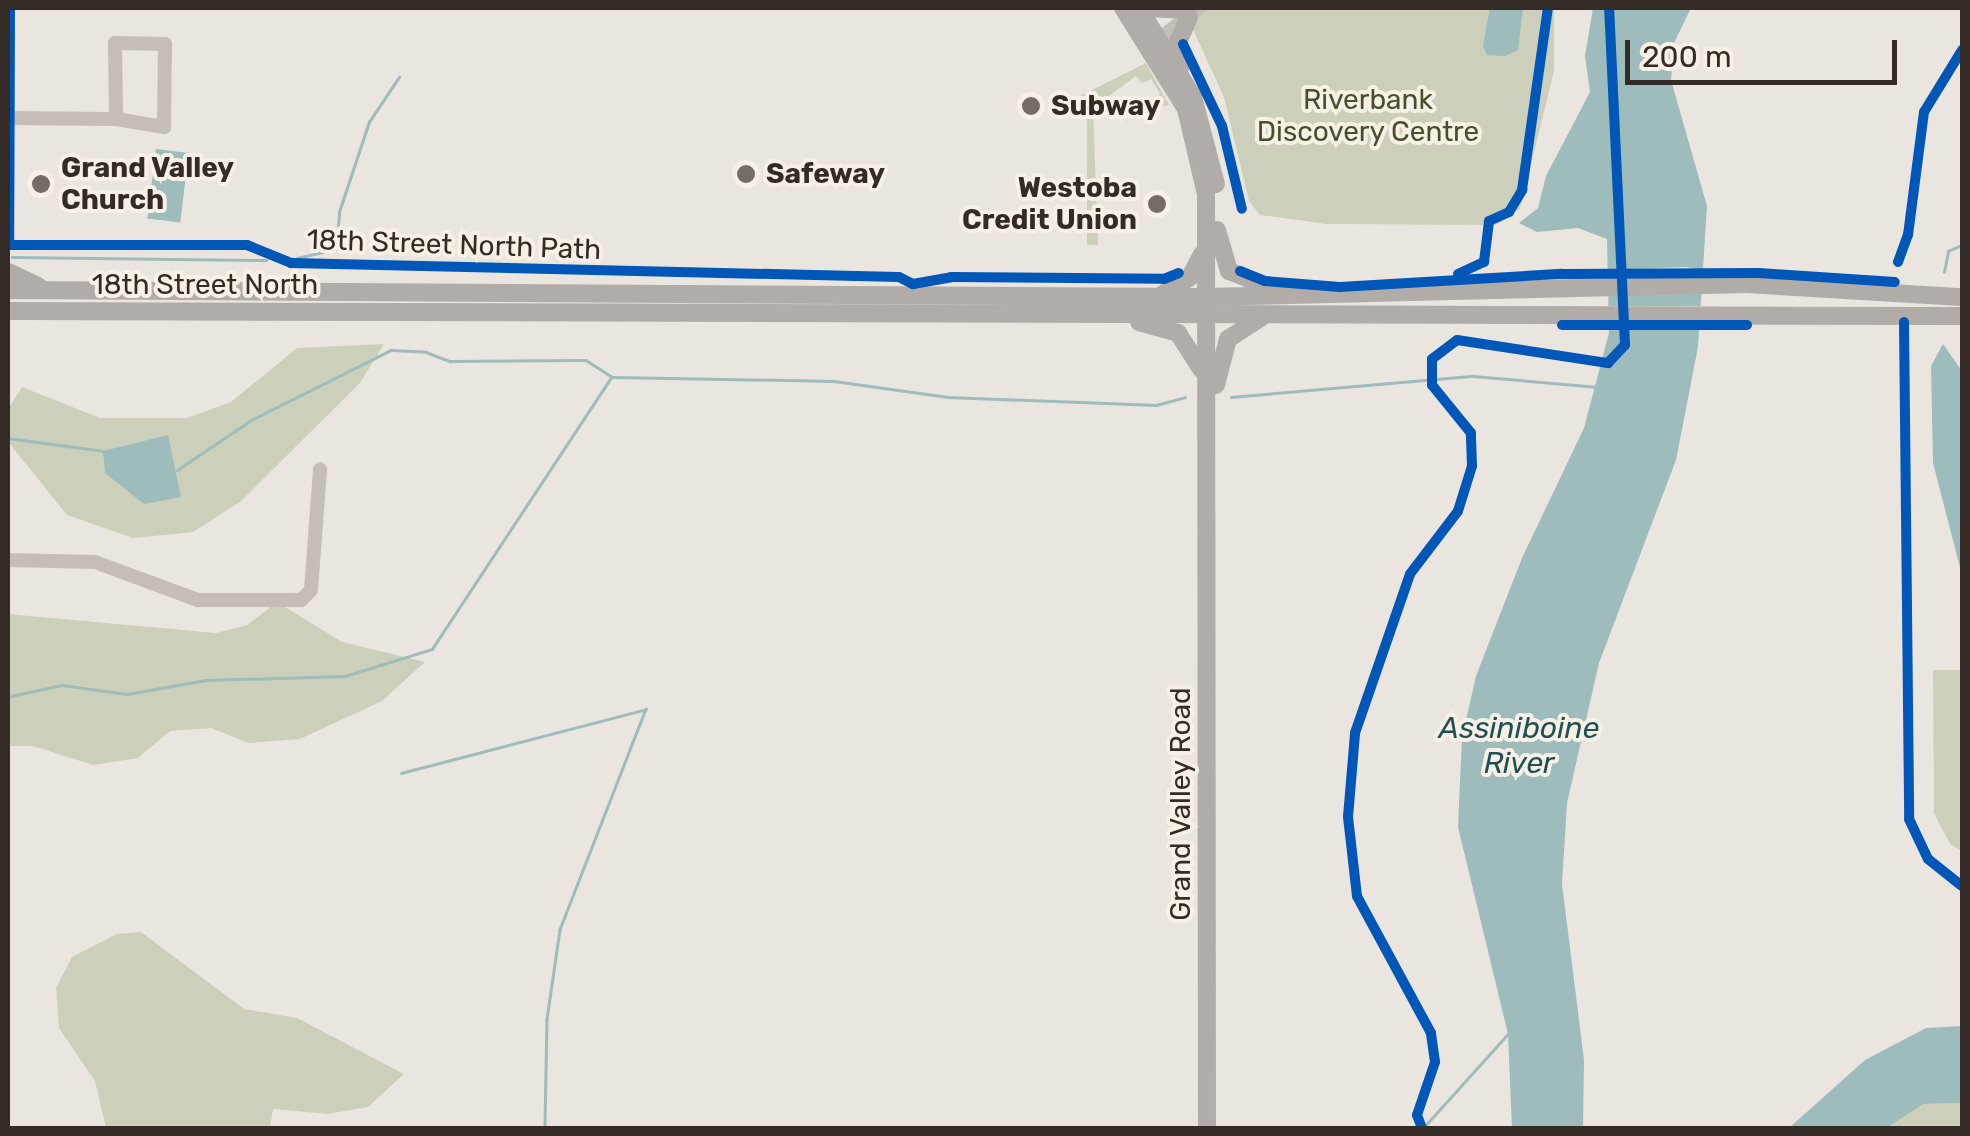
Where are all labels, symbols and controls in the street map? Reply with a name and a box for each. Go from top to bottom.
scale bar [1630,20,1902,82]
text: 200 m [1642,39,1732,75]
park label: Riverbank Discovery Centre [1256,83,1480,149]
place label: Subway [1051,89,1160,123]
marker: Subway [1020,95,1042,117]
place label: Grand Valley Church [61,151,235,217]
place label: Safeway [766,157,885,191]
marker: Safeway [735,163,757,185]
place label: Westoba Credit Union [962,171,1137,237]
marker: Grand Valley Church [30,173,52,195]
marker: Westoba Credit Union [1146,193,1168,215]
street label: 18th Street North Path [306,223,602,267]
street label: 18th Street North [92,268,318,302]
street label: Grand Valley Road [1164,686,1198,922]
water label: Assiniboine River [1439,710,1599,780]

